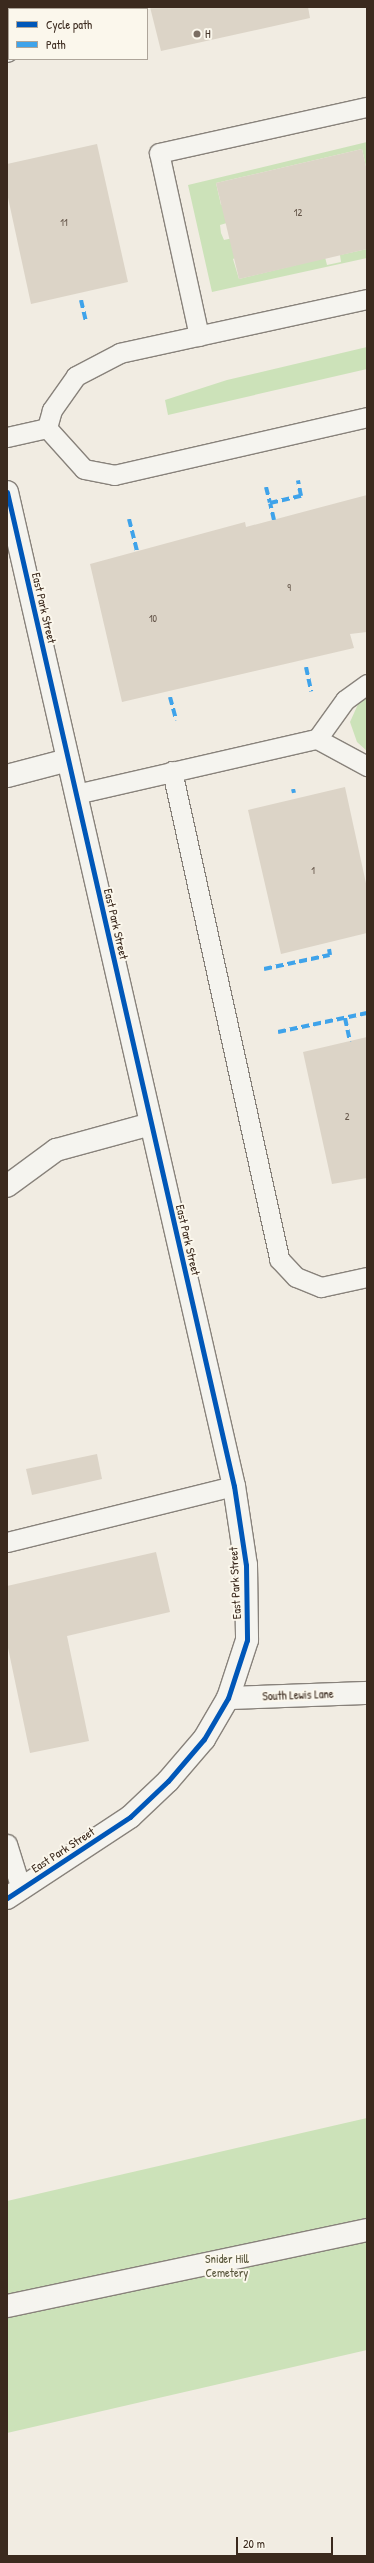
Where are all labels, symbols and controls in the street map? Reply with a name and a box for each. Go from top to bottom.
legend [8,8,148,60]
text: Cycle path [46,16,92,33]
place label: H [205,27,211,41]
marker: H [192,29,202,39]
text: Path [46,36,66,53]
house number: 12 [294,207,302,219]
house number: 11 [60,217,68,229]
street label: East Park Street [29,571,59,645]
house number: 9 [287,582,291,594]
house number: 10 [149,613,157,625]
house number: 1 [311,865,315,877]
street label: East Park Street [101,887,131,961]
house number: 2 [345,1111,349,1123]
street label: East Park Street [173,1203,203,1277]
street label: East Park Street [226,1547,244,1619]
street label: South Lewis Lane [262,1687,334,1703]
street label: East Park Street [29,1824,97,1876]
park label: Snider Hill Cemetery [205,2252,249,2280]
scale bar [238,2529,335,2555]
text: 20 m [243,2535,265,2552]

